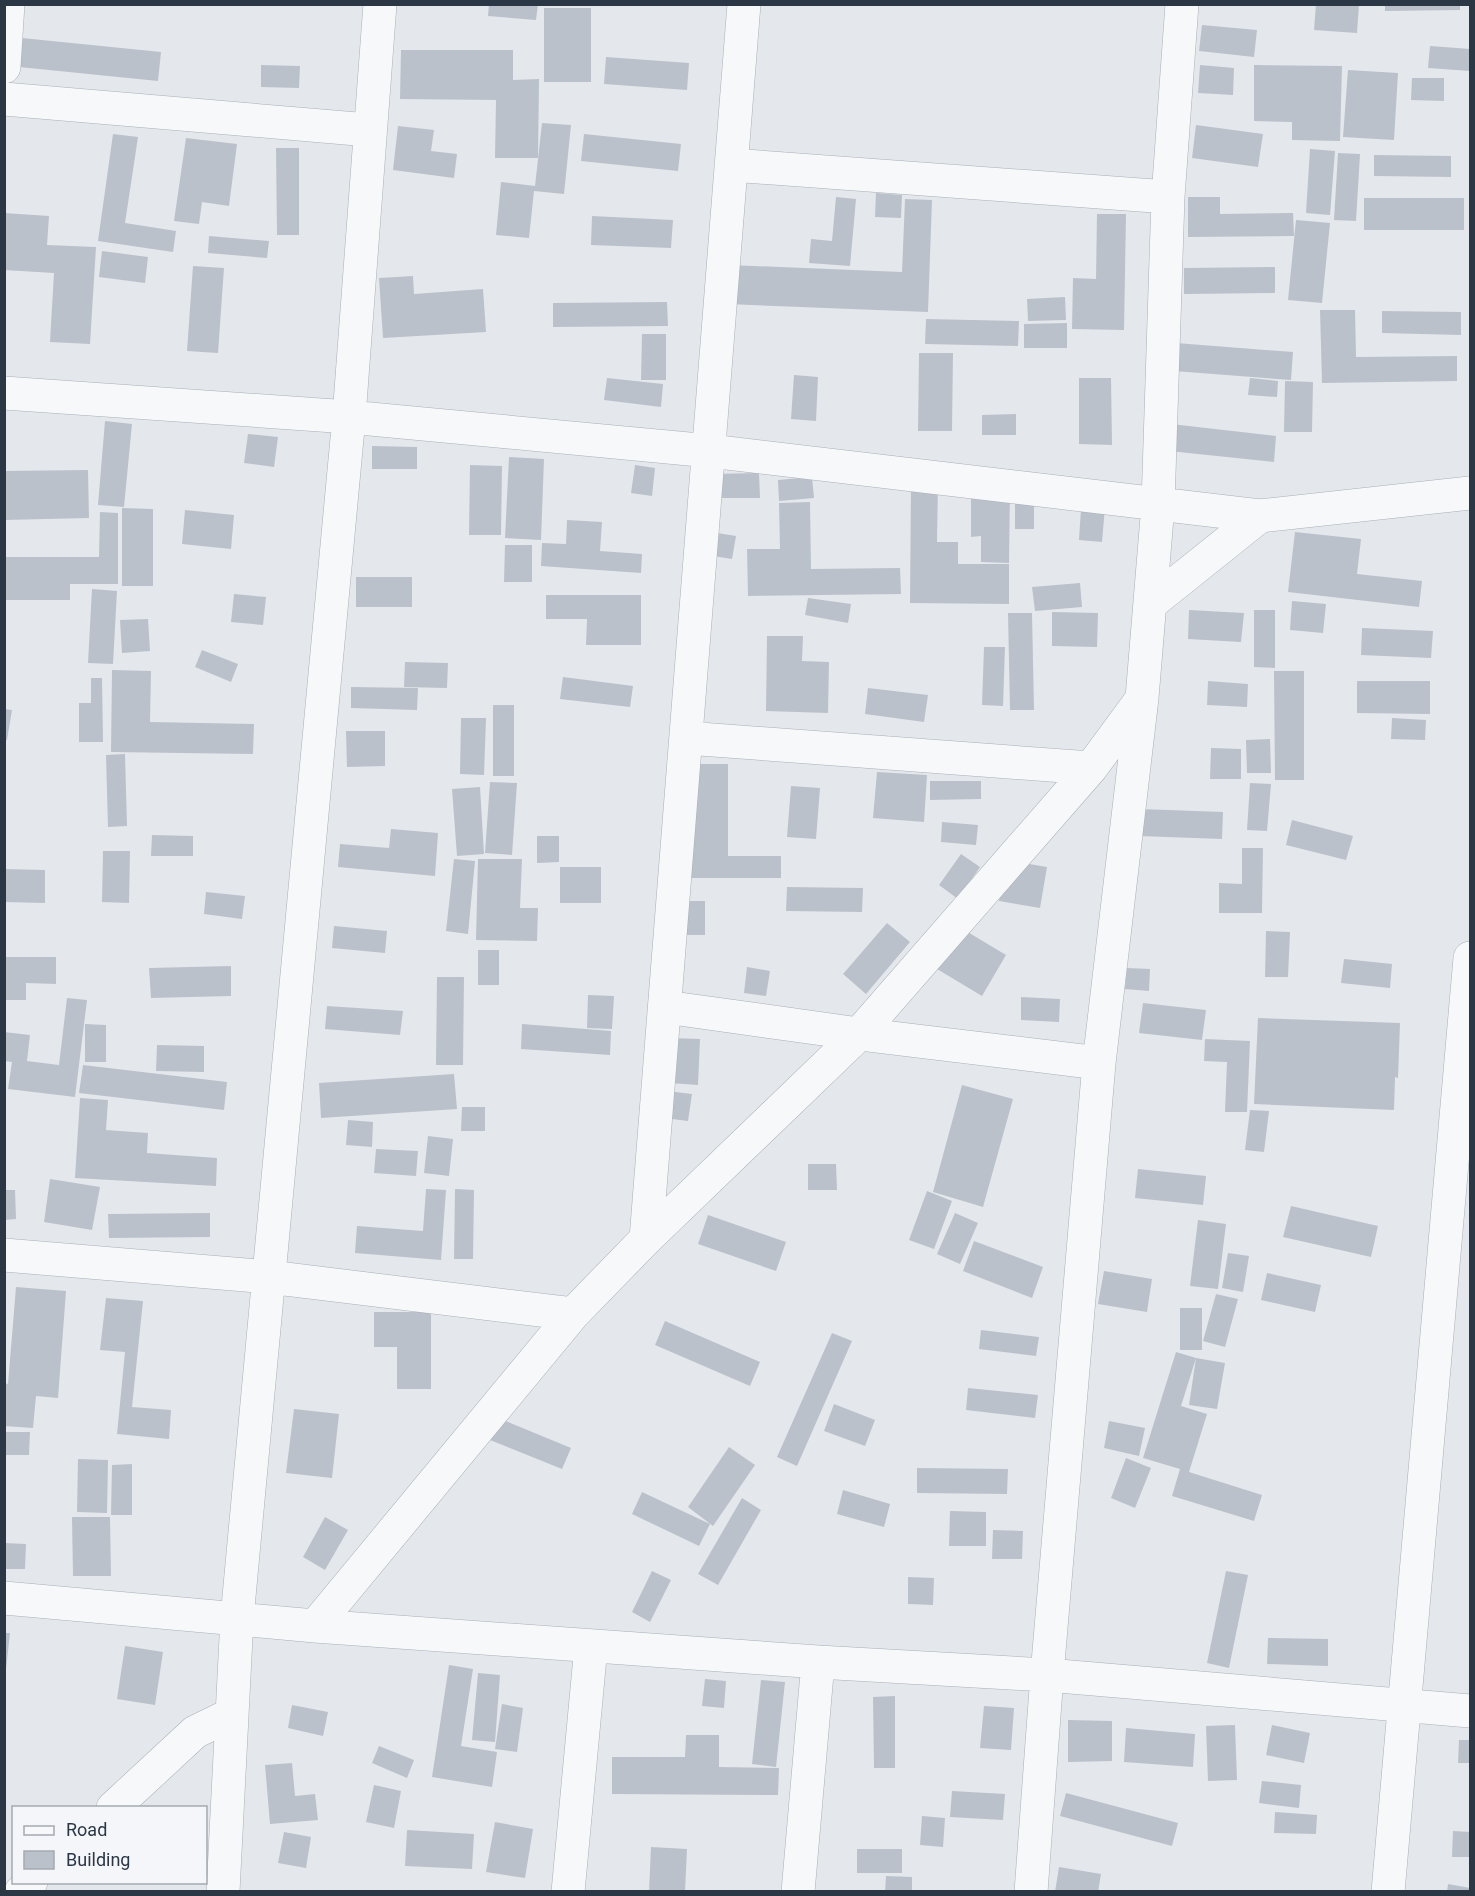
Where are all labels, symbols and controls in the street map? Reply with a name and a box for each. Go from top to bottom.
legend [12,1806,207,1884]
text: Road [66,1819,107,1840]
text: Building [66,1849,130,1870]

